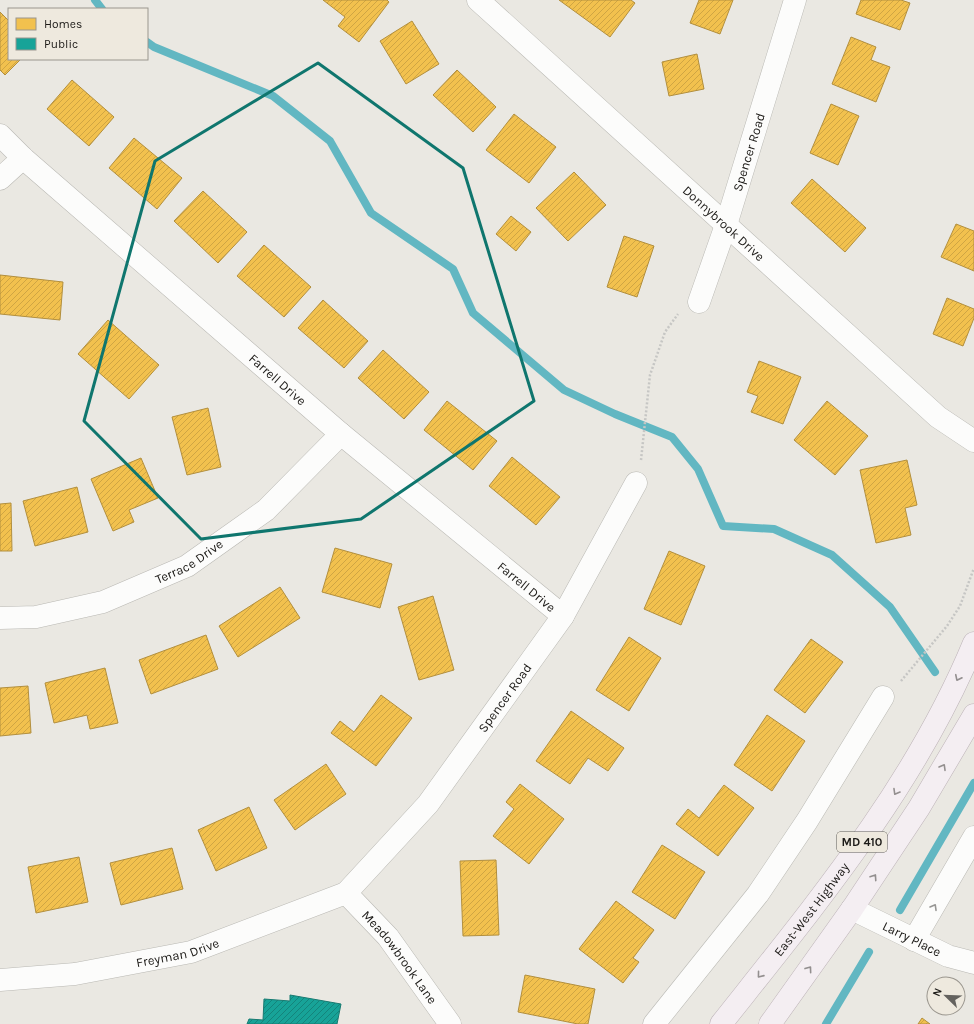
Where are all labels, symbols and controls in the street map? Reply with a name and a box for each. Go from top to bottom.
legend [8,8,148,60]
text: Homes [44,17,82,31]
text: Public [44,37,78,51]
street label: Spencer Road [730,111,768,193]
street label: Donnybrook Drive [680,183,768,264]
street label: Farrell Drive [246,351,309,409]
street label: Terrace Drive [153,536,226,587]
street label: Farrell Drive [495,559,559,615]
street label: Spencer Road [475,661,535,735]
one-way arrow [955,674,963,681]
one-way arrow [939,764,946,771]
one-way arrow [893,788,900,795]
road number: MD 410 [837,832,887,852]
street label: East-West Highway [771,860,852,959]
one-way arrow [869,874,877,881]
one-way arrow [929,904,936,911]
street label: Meadowbrook Lane [359,908,440,1007]
street label: Larry Place [880,918,944,960]
street label: Freyman Drive [135,935,221,970]
one-way arrow [804,967,811,974]
one-way arrow [758,971,765,978]
north arrow [926,976,966,1016]
text: N [930,986,945,998]

